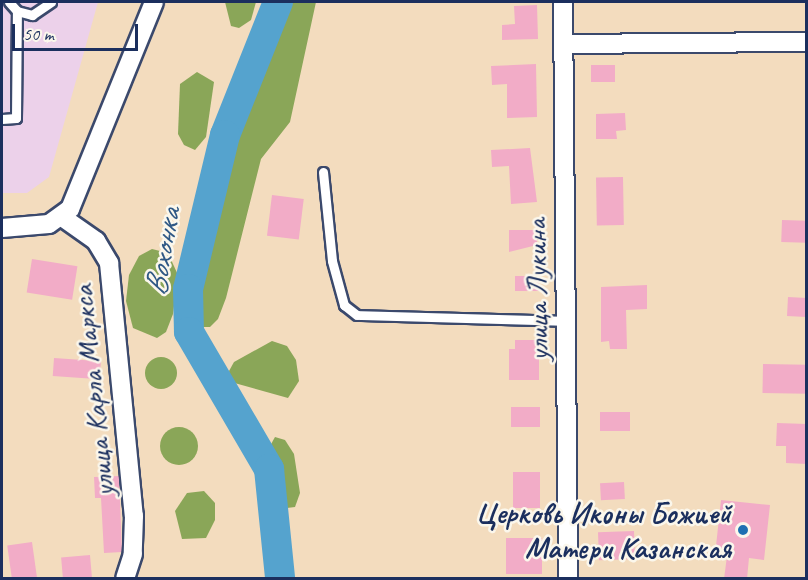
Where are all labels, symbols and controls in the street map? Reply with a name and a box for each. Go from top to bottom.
scale bar [15,12,141,50]
text: 50 m [23,23,54,45]
water label: Вохонка [136,205,190,299]
street label: улица Лукина [518,219,556,361]
street label: улица Карла Маркса [64,284,122,498]
place label: Церковь Иконы Божией Матери Казанская [477,495,731,566]
marker: Церковь Иконы Божией Матери Казанская [736,523,750,537]

